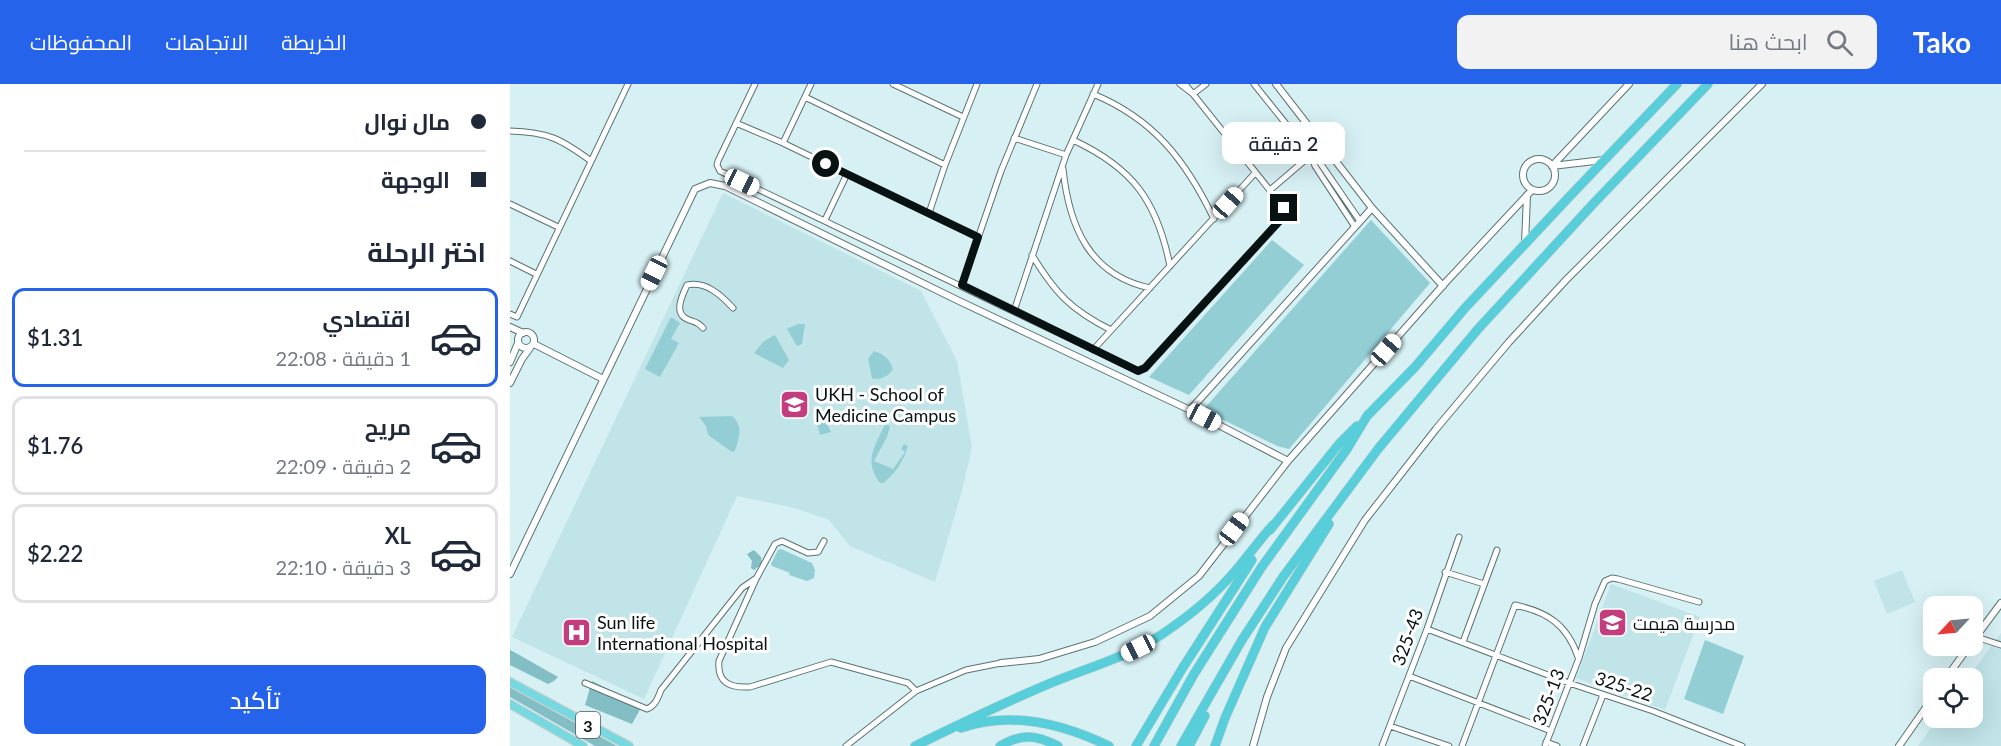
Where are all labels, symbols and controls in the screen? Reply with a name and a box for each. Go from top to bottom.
search box [1457,15,1877,69]
text: Tako [1913,25,1971,59]
icon: search [1823,26,1856,59]
text: ابحث هنا [1729,28,1808,55]
text: المحفوظات [30,29,132,54]
text: الاتجاهات [165,29,248,54]
text: الخريطة [281,29,347,54]
text: مال نوال [365,108,450,135]
callout: 2 دقيقة [1222,121,1346,163]
text: 2 دقيقة [1249,131,1318,155]
route start [812,150,839,177]
text: الوجهة [381,166,450,193]
car [722,166,762,198]
car [1209,184,1247,222]
route end [1270,194,1297,221]
text: اختر الرحلة [367,235,486,268]
car [638,253,670,293]
text: اقتصادي [322,305,411,332]
icon: car [429,311,483,365]
text: $1.31 [27,324,83,351]
car [1367,331,1405,369]
text: 1 دقيقة · 22:08 [275,346,411,370]
place label: UKH - School of Medicine Campus [815,383,956,426]
school or university icon: UKH - School of Medicine Campus [778,388,810,420]
car [1184,401,1224,433]
text: مريح [365,413,411,440]
icon: car [429,419,483,473]
text: $1.76 [27,432,83,459]
text: 2 دقيقة · 22:09 [275,454,411,478]
car [1216,509,1252,549]
text: XL [385,522,411,549]
icon: car [429,527,483,581]
text: $2.22 [27,540,83,567]
text: 3 دقيقة · 22:10 [275,555,411,579]
north arrow [1923,596,1983,656]
map controls [1923,596,1983,728]
street label: 325-43 [1387,606,1427,668]
school or university icon: مدرسة هيمت [1596,607,1628,639]
place label: Sun life International Hospital [597,611,768,654]
place label: مدرسة هيمت [1633,612,1735,635]
hospital icon: Sun life International Hospital [560,616,592,648]
car [1118,632,1158,664]
button: تأكيد [24,665,486,734]
street label: 325-13 [1527,666,1569,728]
street label: 325-22 [1593,666,1655,706]
button: locate [1923,668,1983,728]
road number: 3 [576,712,600,738]

